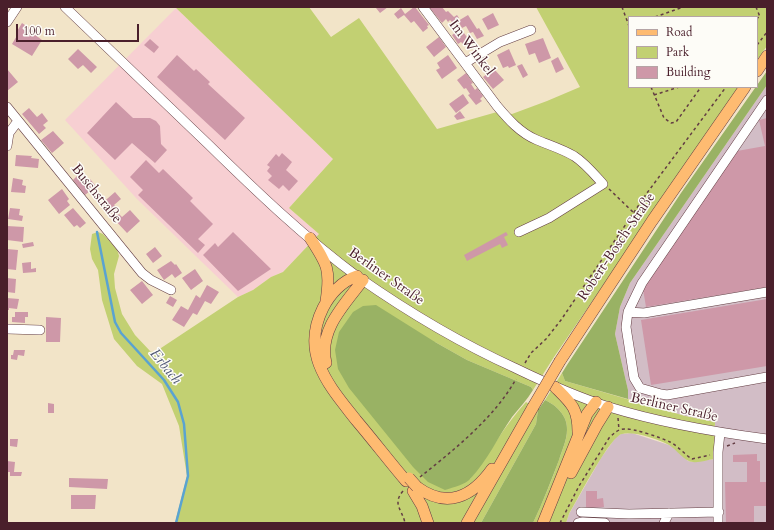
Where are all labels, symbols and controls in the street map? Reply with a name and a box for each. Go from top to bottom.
scale bar [18,16,141,42]
legend [628,16,758,88]
street label: Im Winkel [445,17,497,79]
text: 100 m [23,23,55,39]
text: Road [666,24,692,40]
text: Park [666,44,689,60]
text: Building [666,64,710,80]
street label: Buschstraße [67,161,125,227]
street label: Robert-Bosch-Straße [575,190,659,304]
street label: Berliner Straße [345,245,427,309]
water label: Erbach [145,346,185,388]
street label: Berliner Straße [629,390,719,426]

